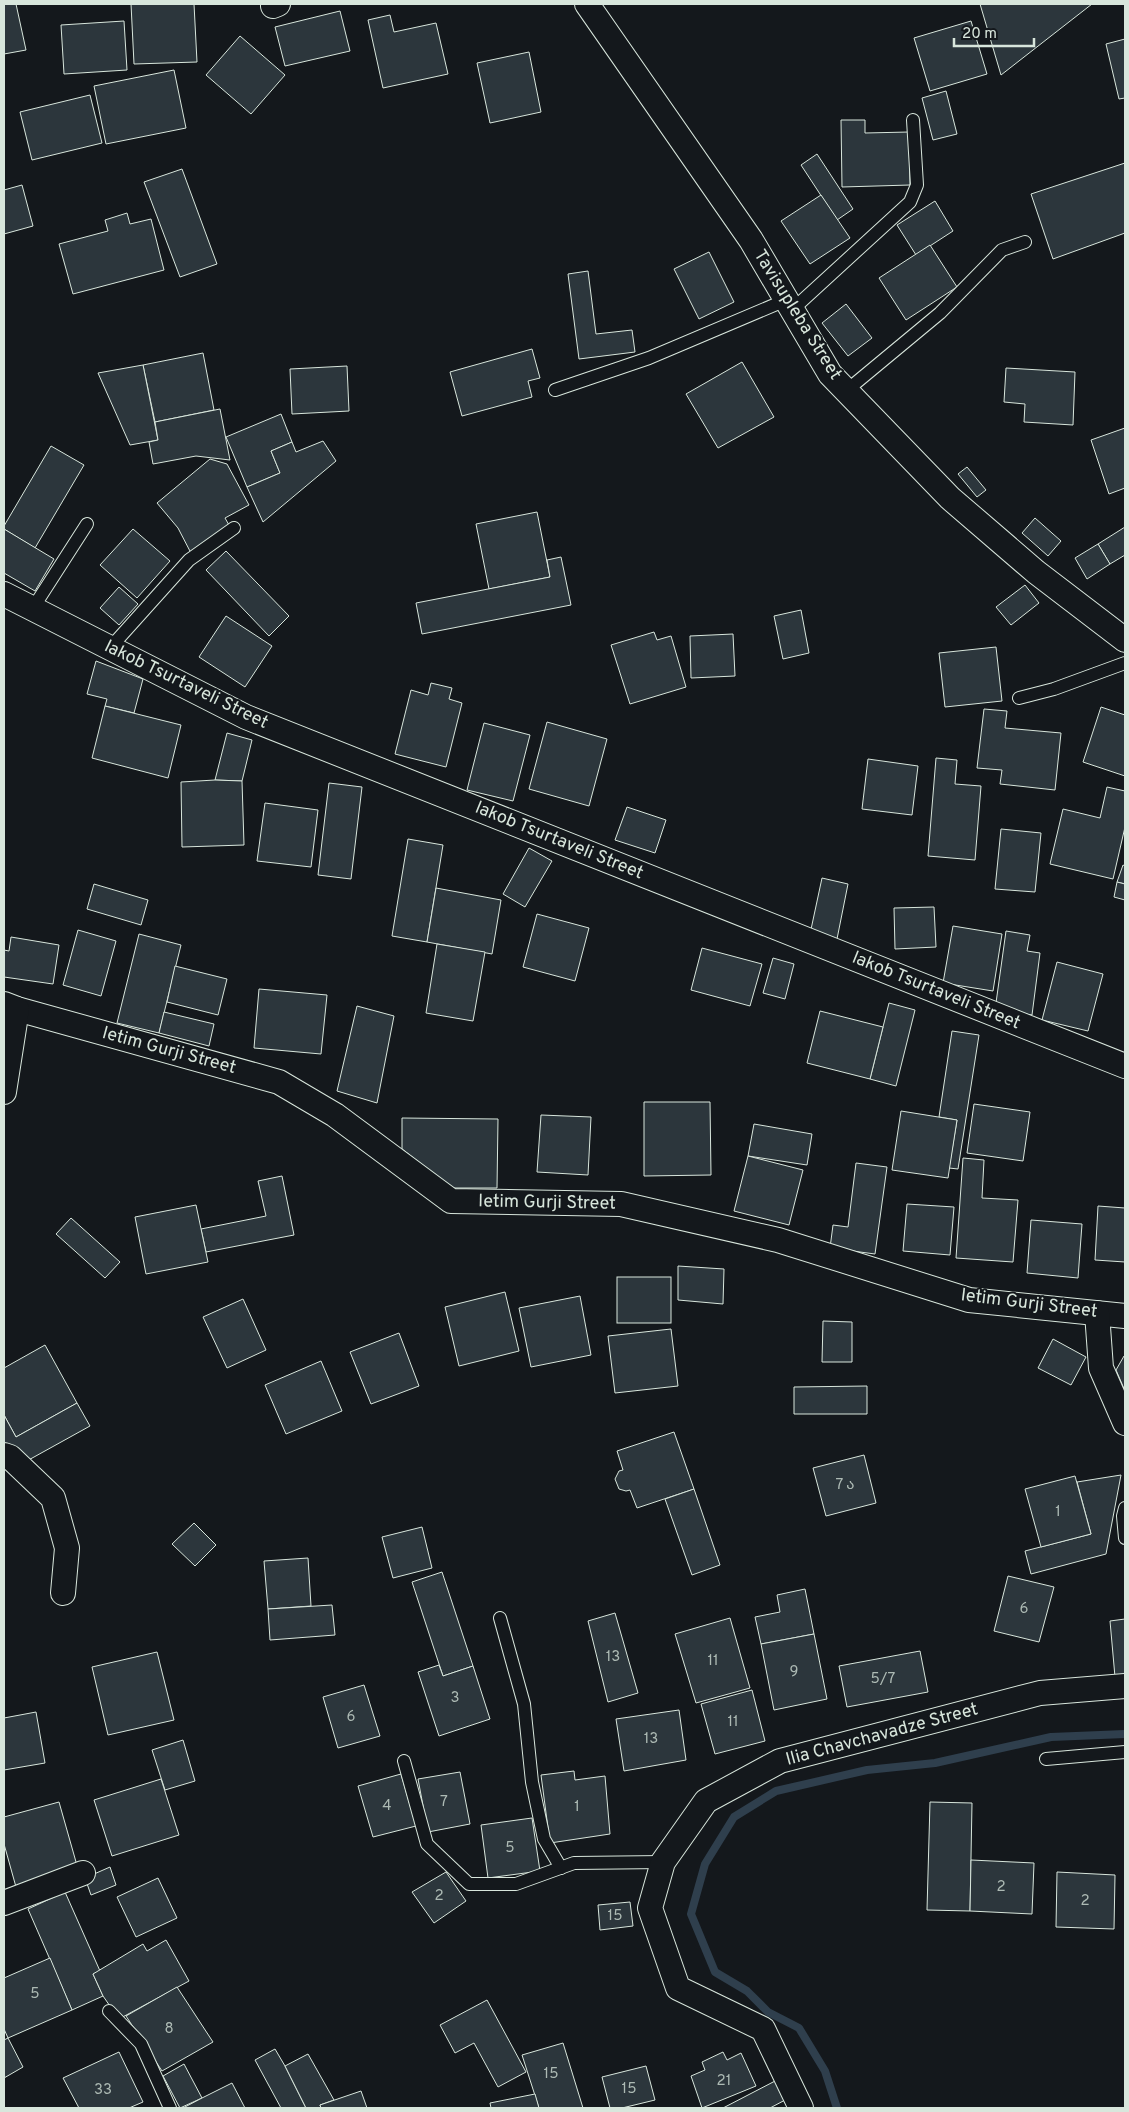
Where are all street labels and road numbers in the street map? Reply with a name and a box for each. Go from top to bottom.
street label: Tavisupleba Street [748,246,846,384]
street label: Iakob Tsurtaveli Street [100,635,272,735]
street label: Iakob Tsurtaveli Street [471,797,647,885]
street label: Iakob Tsurtaveli Street [848,947,1024,1035]
street label: Ietim Gurji Street [100,1022,238,1080]
street label: Ietim Gurji Street [478,1190,616,1216]
street label: Ietim Gurji Street [959,1284,1099,1324]
street label: Ilia Chavchavadze Street [783,1698,981,1772]

